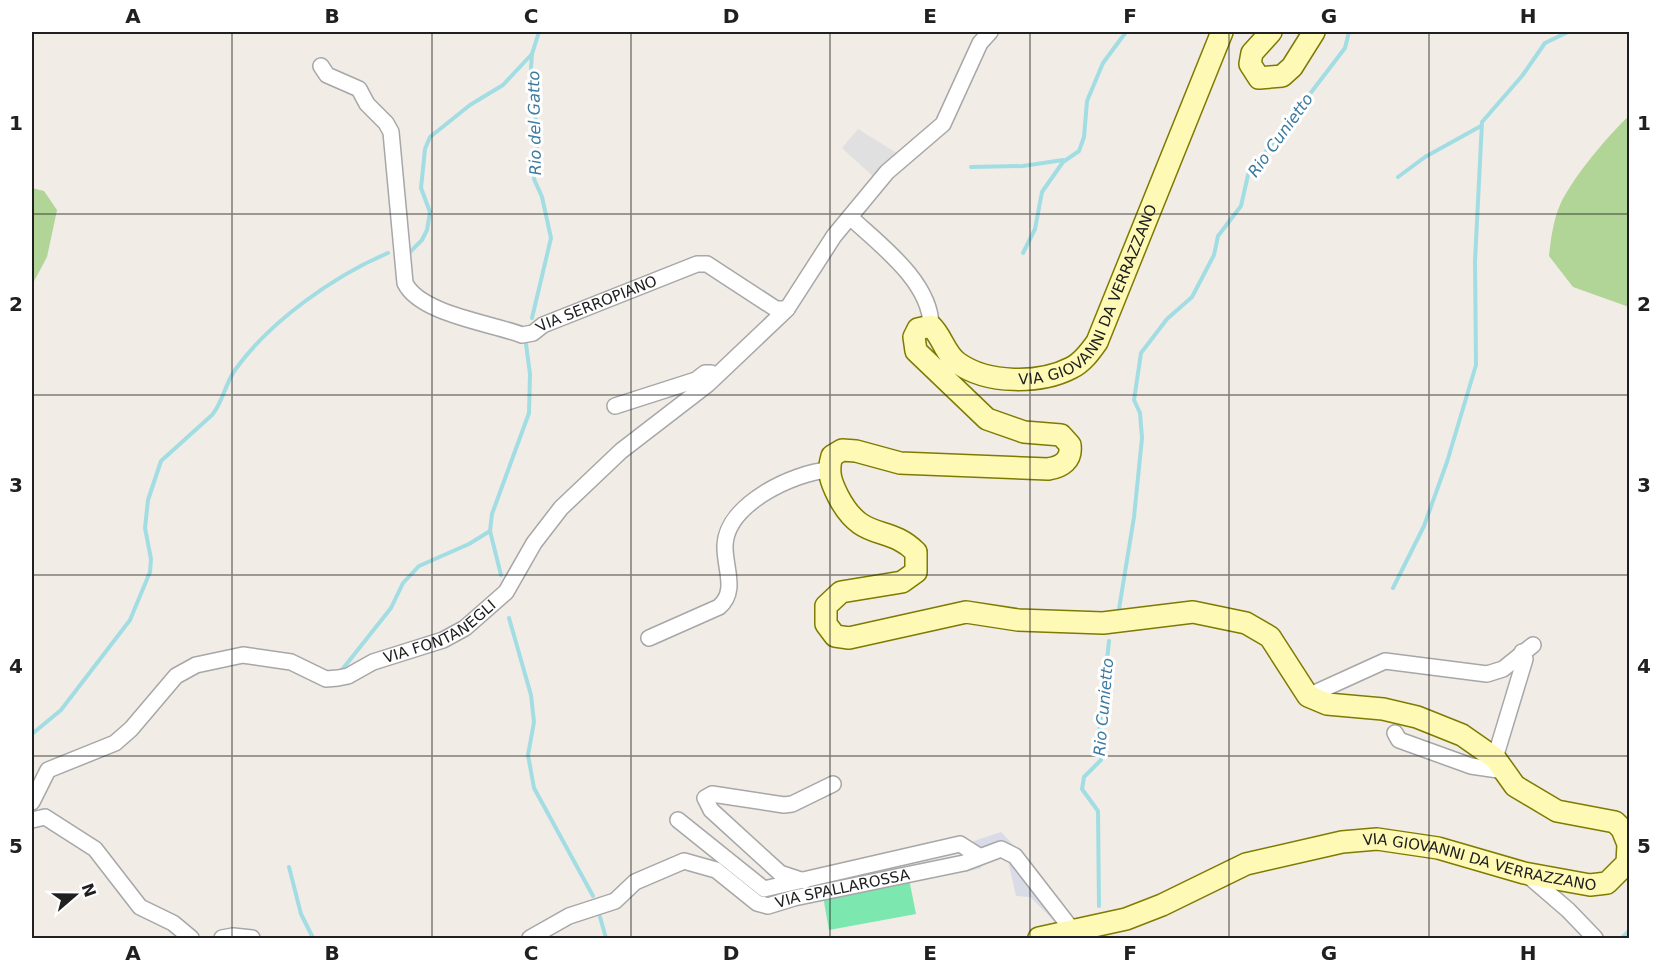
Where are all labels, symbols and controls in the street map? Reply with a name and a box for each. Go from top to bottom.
text: A [125,4,141,28]
text: B [324,4,340,28]
text: C [524,4,538,28]
text: D [723,4,739,28]
text: E [923,4,937,28]
text: F [1123,4,1137,28]
text: G [1321,4,1337,28]
text: H [1520,4,1536,28]
water label: Rio del Gatto [524,70,545,175]
water label: Rio Cunietto [1244,90,1317,181]
text: 1 [9,111,23,135]
text: 1 [1637,111,1651,135]
street label: VIA GIOVANNI DA VERRAZZANO [1018,202,1161,389]
street label: VIA SERROPIANO [532,272,660,336]
text: 2 [9,292,23,316]
text: 2 [1637,292,1651,316]
text: 3 [9,473,23,497]
text: 3 [1637,473,1651,497]
street label: VIA FONTANEGLI [381,596,499,667]
text: 4 [9,654,23,678]
text: 4 [1637,654,1651,678]
water label: Rio Cunietto [1090,657,1117,757]
street label: VIA GIOVANNI DA VERRAZZANO [1362,830,1598,895]
text: 5 [9,834,23,858]
text: 5 [1637,834,1651,858]
north arrow [45,865,105,925]
street label: VIA SPALLAROSSA [773,865,912,912]
text: N [77,880,100,900]
text: A [125,941,141,965]
text: B [324,941,340,965]
text: C [524,941,538,965]
text: D [723,941,739,965]
text: E [923,941,937,965]
text: F [1123,941,1137,965]
text: G [1321,941,1337,965]
text: H [1520,941,1536,965]

